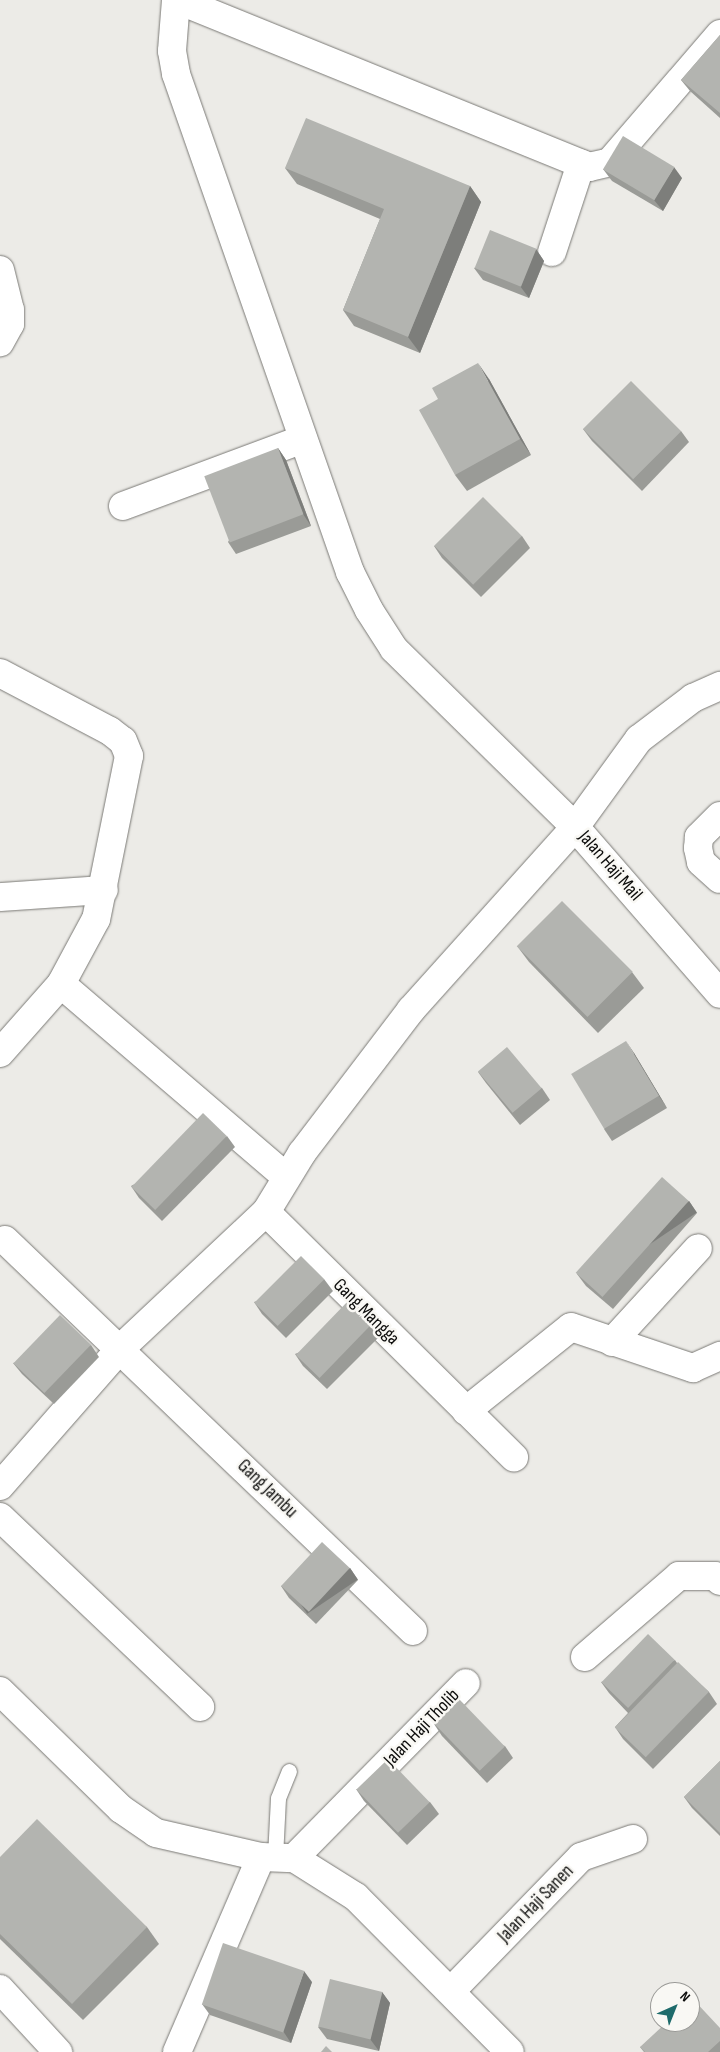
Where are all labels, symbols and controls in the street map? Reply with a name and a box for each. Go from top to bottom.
street label: Jalan Haji Mail [573,826,647,906]
street label: Gang Mangga [328,1274,404,1350]
street label: Gang Jambu [232,1455,302,1523]
street label: Jalan Haji Tholib [379,1684,465,1772]
street label: Jalan Haji Sanen [493,1860,579,1948]
north arrow [650,1982,700,2032]
text: N [676,1988,694,2005]

